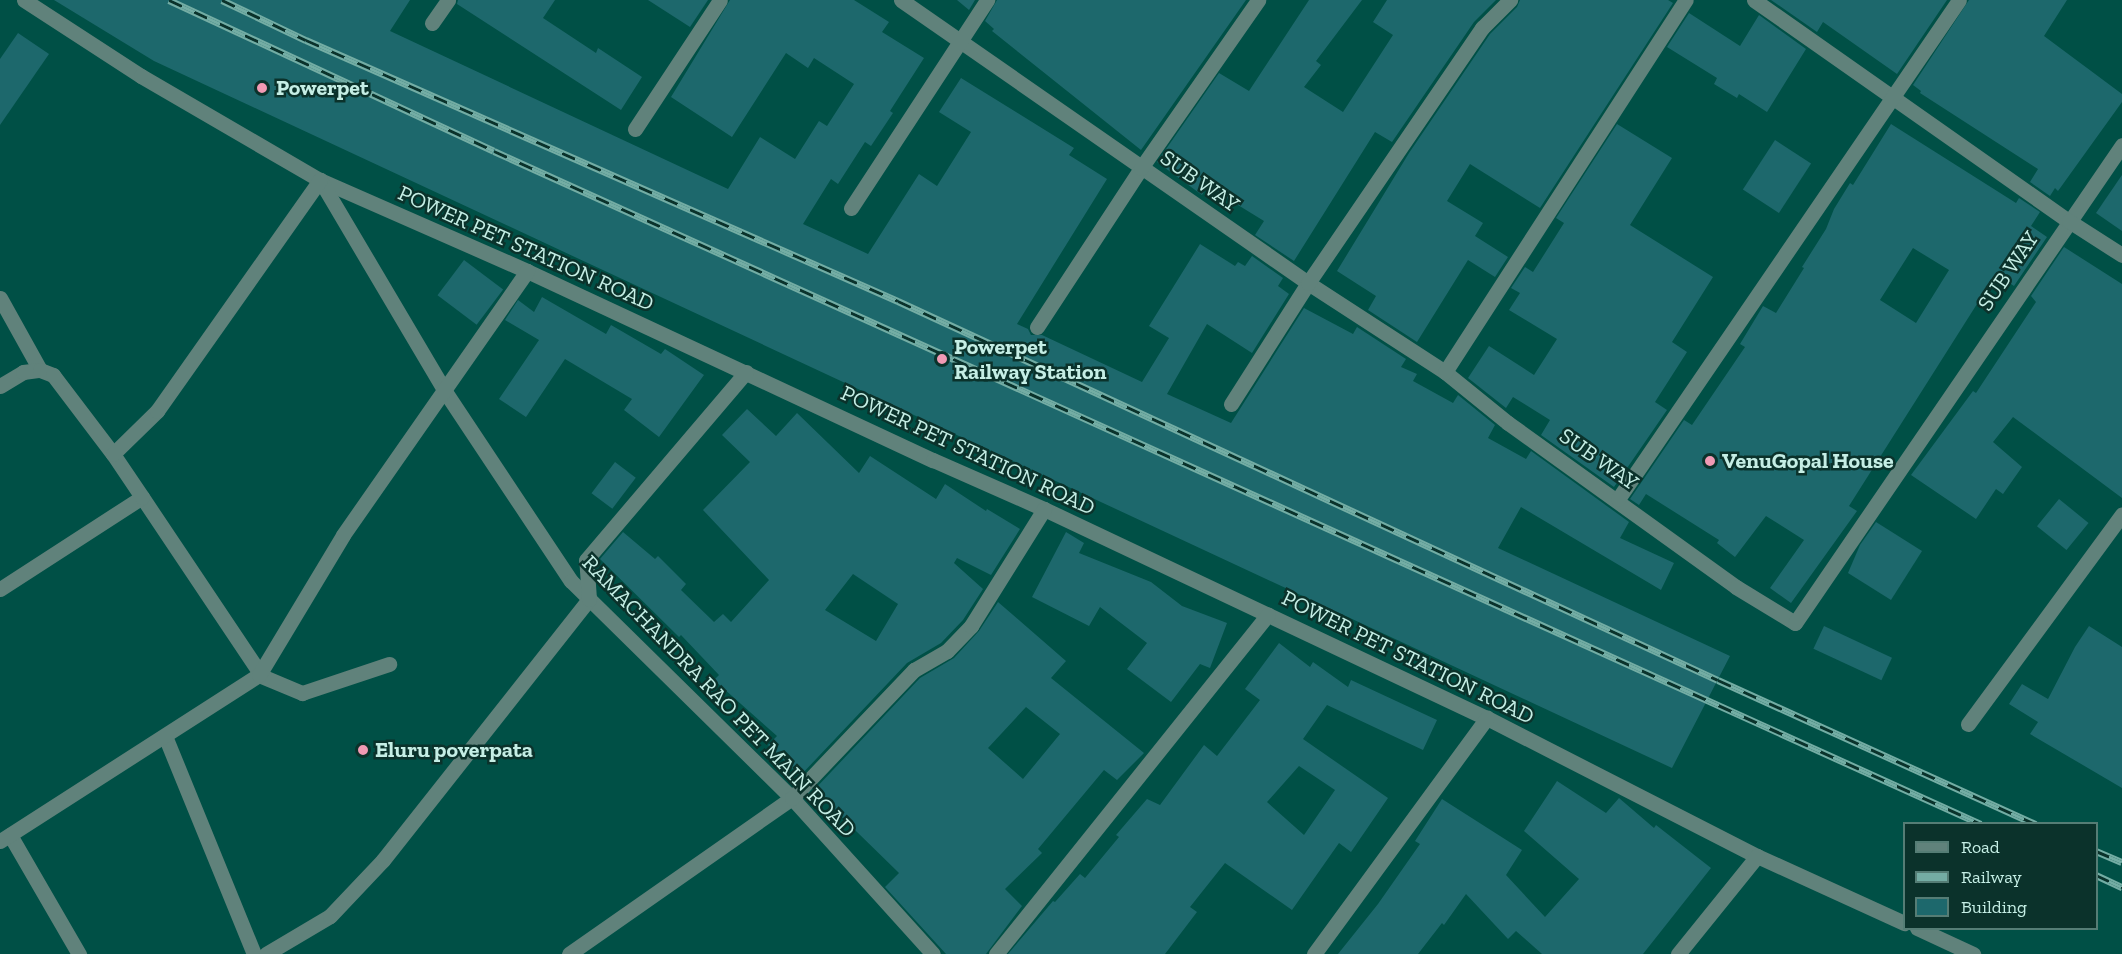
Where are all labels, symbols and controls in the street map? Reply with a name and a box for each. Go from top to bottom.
place label: Powerpet [276,75,369,101]
marker: Powerpet [253,79,271,97]
street label: SUB WAY [1155,144,1245,218]
street label: POWER PET STATION ROAD [394,180,658,316]
street label: SUB WAY [1972,226,2044,316]
place label: Powerpet Railway Station [954,333,1107,384]
marker: Powerpet Railway Station [935,352,949,366]
street label: POWER PET STATION ROAD [837,379,1099,521]
street label: SUB WAY [1554,422,1644,496]
place label: VenuGopal House [1722,448,1894,474]
marker: VenuGopal House [1703,454,1717,468]
street label: RAMACHANDRA RAO PET MAIN ROAD [576,549,862,843]
street label: POWER PET STATION ROAD [1277,584,1539,730]
place label: Eluru poverpata [375,737,533,763]
marker: Eluru poverpata [356,743,370,757]
legend [1903,822,2098,930]
text: Road [1961,836,2000,858]
text: Railway [1961,866,2022,888]
text: Building [1961,896,2027,918]

